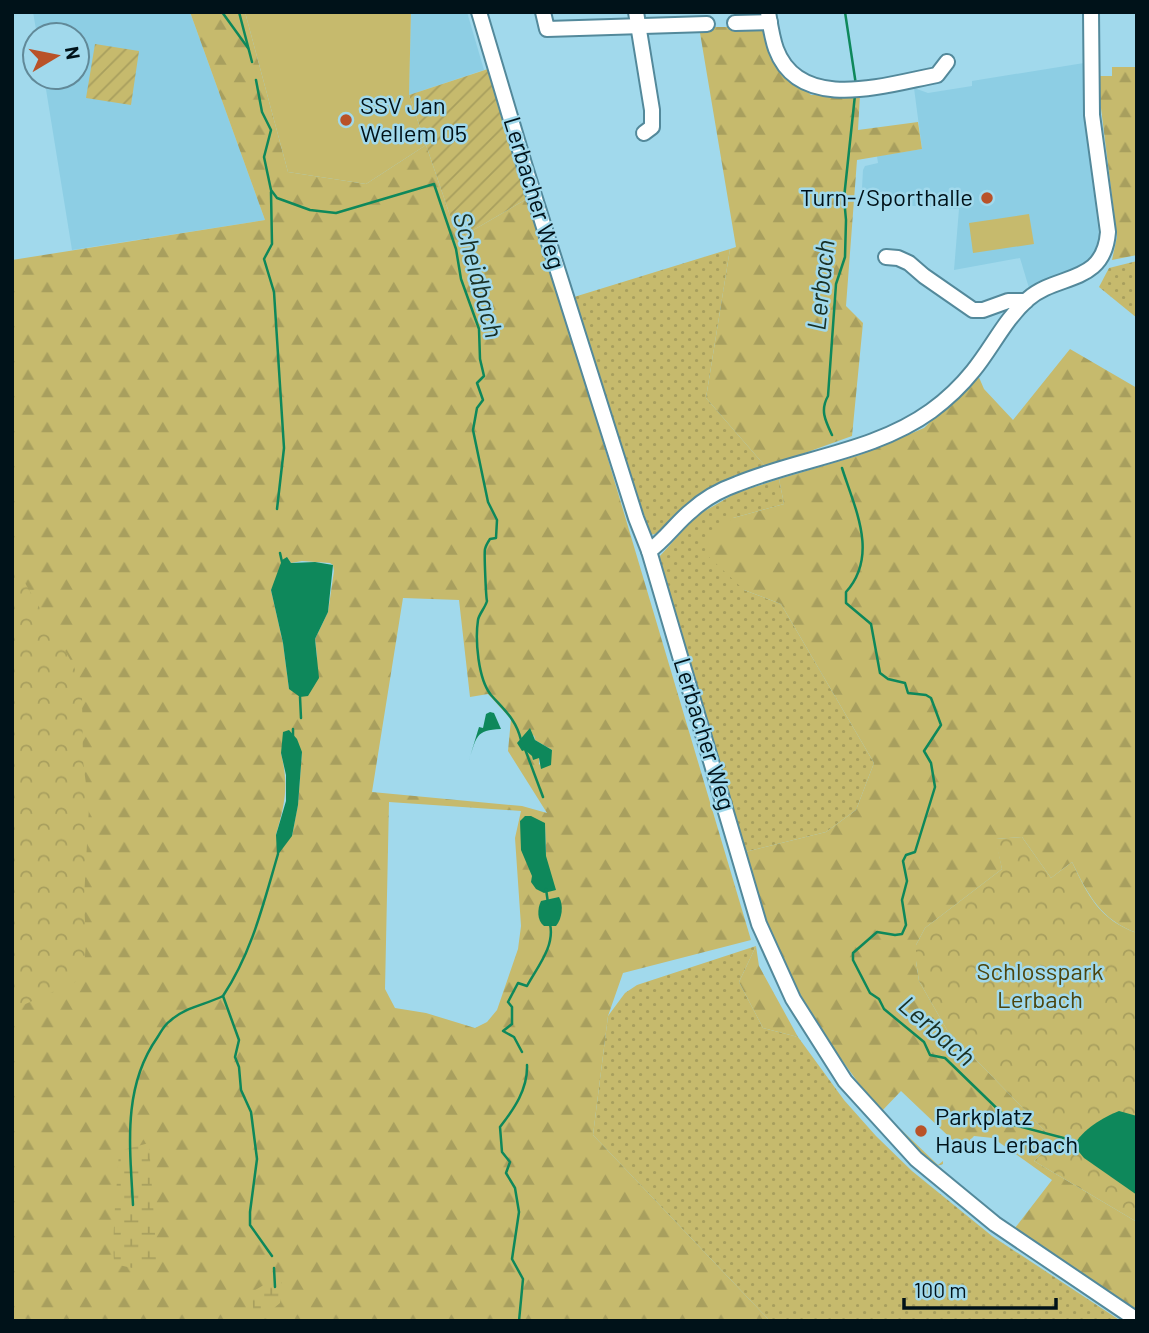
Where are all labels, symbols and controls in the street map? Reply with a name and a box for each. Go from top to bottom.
north arrow [21,21,91,91]
text: N [61,45,86,61]
place label: SSV Jan Wellem 05 [360,90,467,147]
marker: SSV Jan Wellem 05 [338,112,354,128]
street label: Lerbacher Weg [499,113,572,272]
place label: Turn-/Sporthalle [800,182,973,211]
marker: Turn-/Sporthalle [979,190,995,206]
water label: Scheidbach [448,208,511,341]
water label: Lerbach [799,238,840,332]
street label: Lerbacher Weg [669,654,742,813]
park label: Schlosspark Lerbach [976,956,1104,1013]
water label: Lerbach [893,988,983,1071]
place label: Parkplatz Haus Lerbach [935,1101,1078,1158]
marker: Parkplatz Haus Lerbach [913,1123,929,1139]
scale bar [904,1266,1056,1310]
text: 100 m [914,1277,967,1302]

